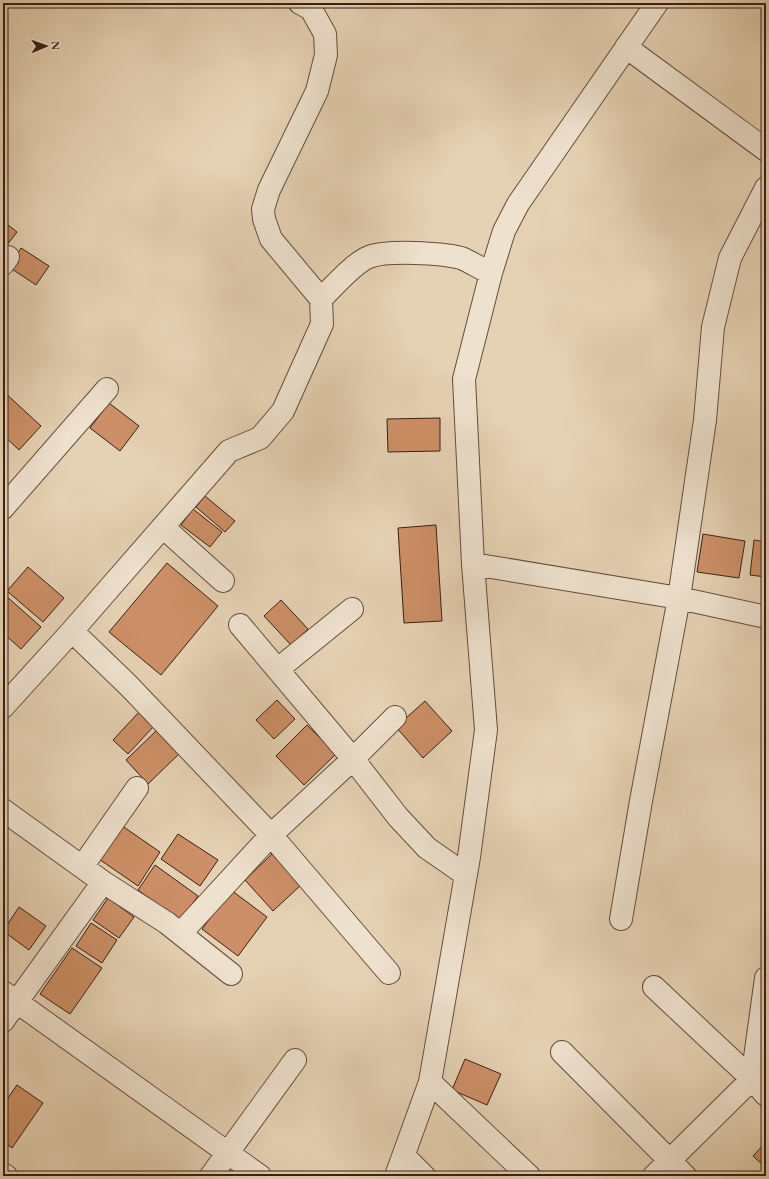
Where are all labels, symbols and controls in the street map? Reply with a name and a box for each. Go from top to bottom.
north arrow [26,26,66,66]
text: N [49,41,63,50]

